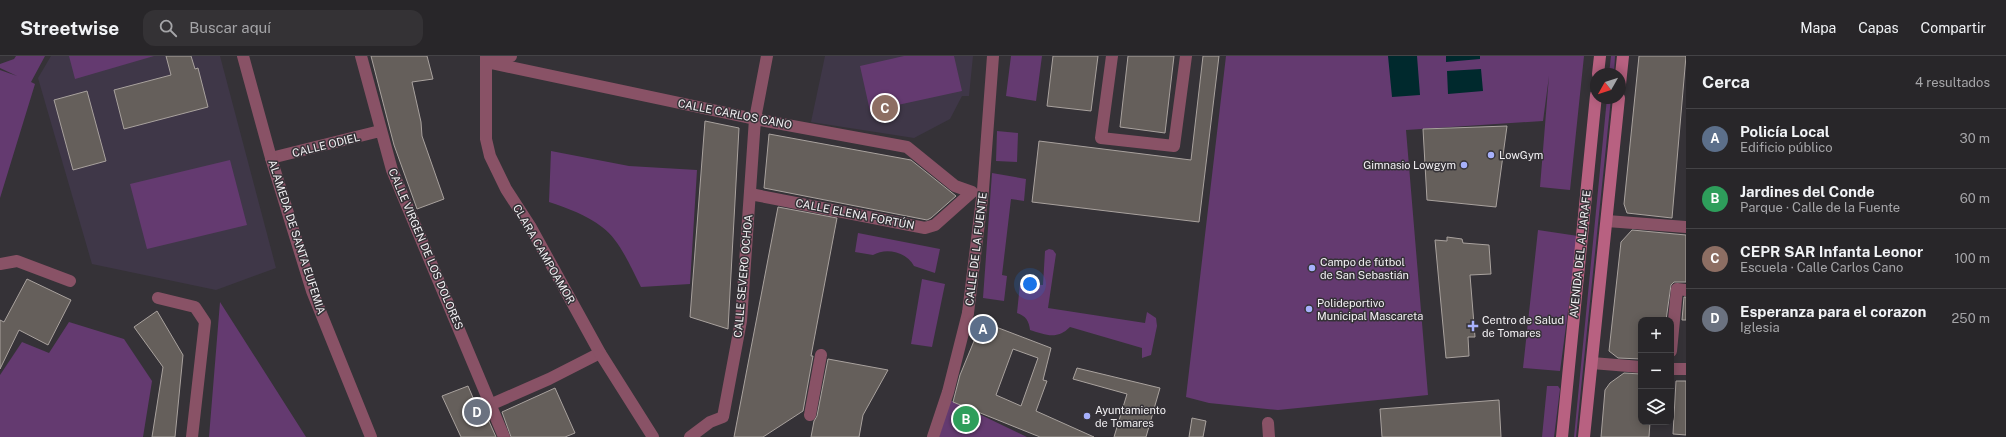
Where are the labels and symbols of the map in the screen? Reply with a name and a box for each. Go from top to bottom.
north arrow [1590,68,1626,104]
pin: C [872,93,898,123]
street label: CALLE CARLOS CANO [677,97,793,131]
street label: CALLE ODIEL [291,131,361,159]
place label: LowGym [1499,149,1543,161]
marker: LowGym [1486,150,1496,160]
street label: ALAMEDA DE SANTA EUFEMIA [266,158,328,316]
place label: Gimnasio Lowgym [1363,159,1456,171]
marker: Gimnasio Lowgym [1459,160,1469,170]
street label: CALLE VIRGEN DE LOS DOLORES [387,167,465,331]
street label: AVENIDA DEL ALJARAFE [1567,189,1593,318]
street label: CALLE DE LA FUENTE [963,191,989,306]
street label: CALLE ELENA FORTÚN [795,196,916,231]
street label: CLARA CAMPOAMOR [511,202,577,306]
street label: CALLE SEVERO OCHOA [732,214,754,338]
place label: Campo de fútbol de San Sebastián [1320,256,1409,281]
marker: Campo de fútbol de San Sebastián [1307,263,1317,273]
your location [1020,274,1040,294]
place label: Polideportivo Municipal Mascareta [1317,297,1423,322]
marker: Polideportivo Municipal Mascareta [1304,304,1314,314]
pin: A [970,314,996,344]
place label: Centro de Salud de Tomares [1482,314,1564,339]
marker: Centro de Salud de Tomares [1467,320,1479,332]
pin: D [464,397,490,427]
pin: B [953,404,979,434]
place label: Ayuntamiento de Tomares [1095,404,1166,429]
marker: Ayuntamiento de Tomares [1082,411,1092,421]

